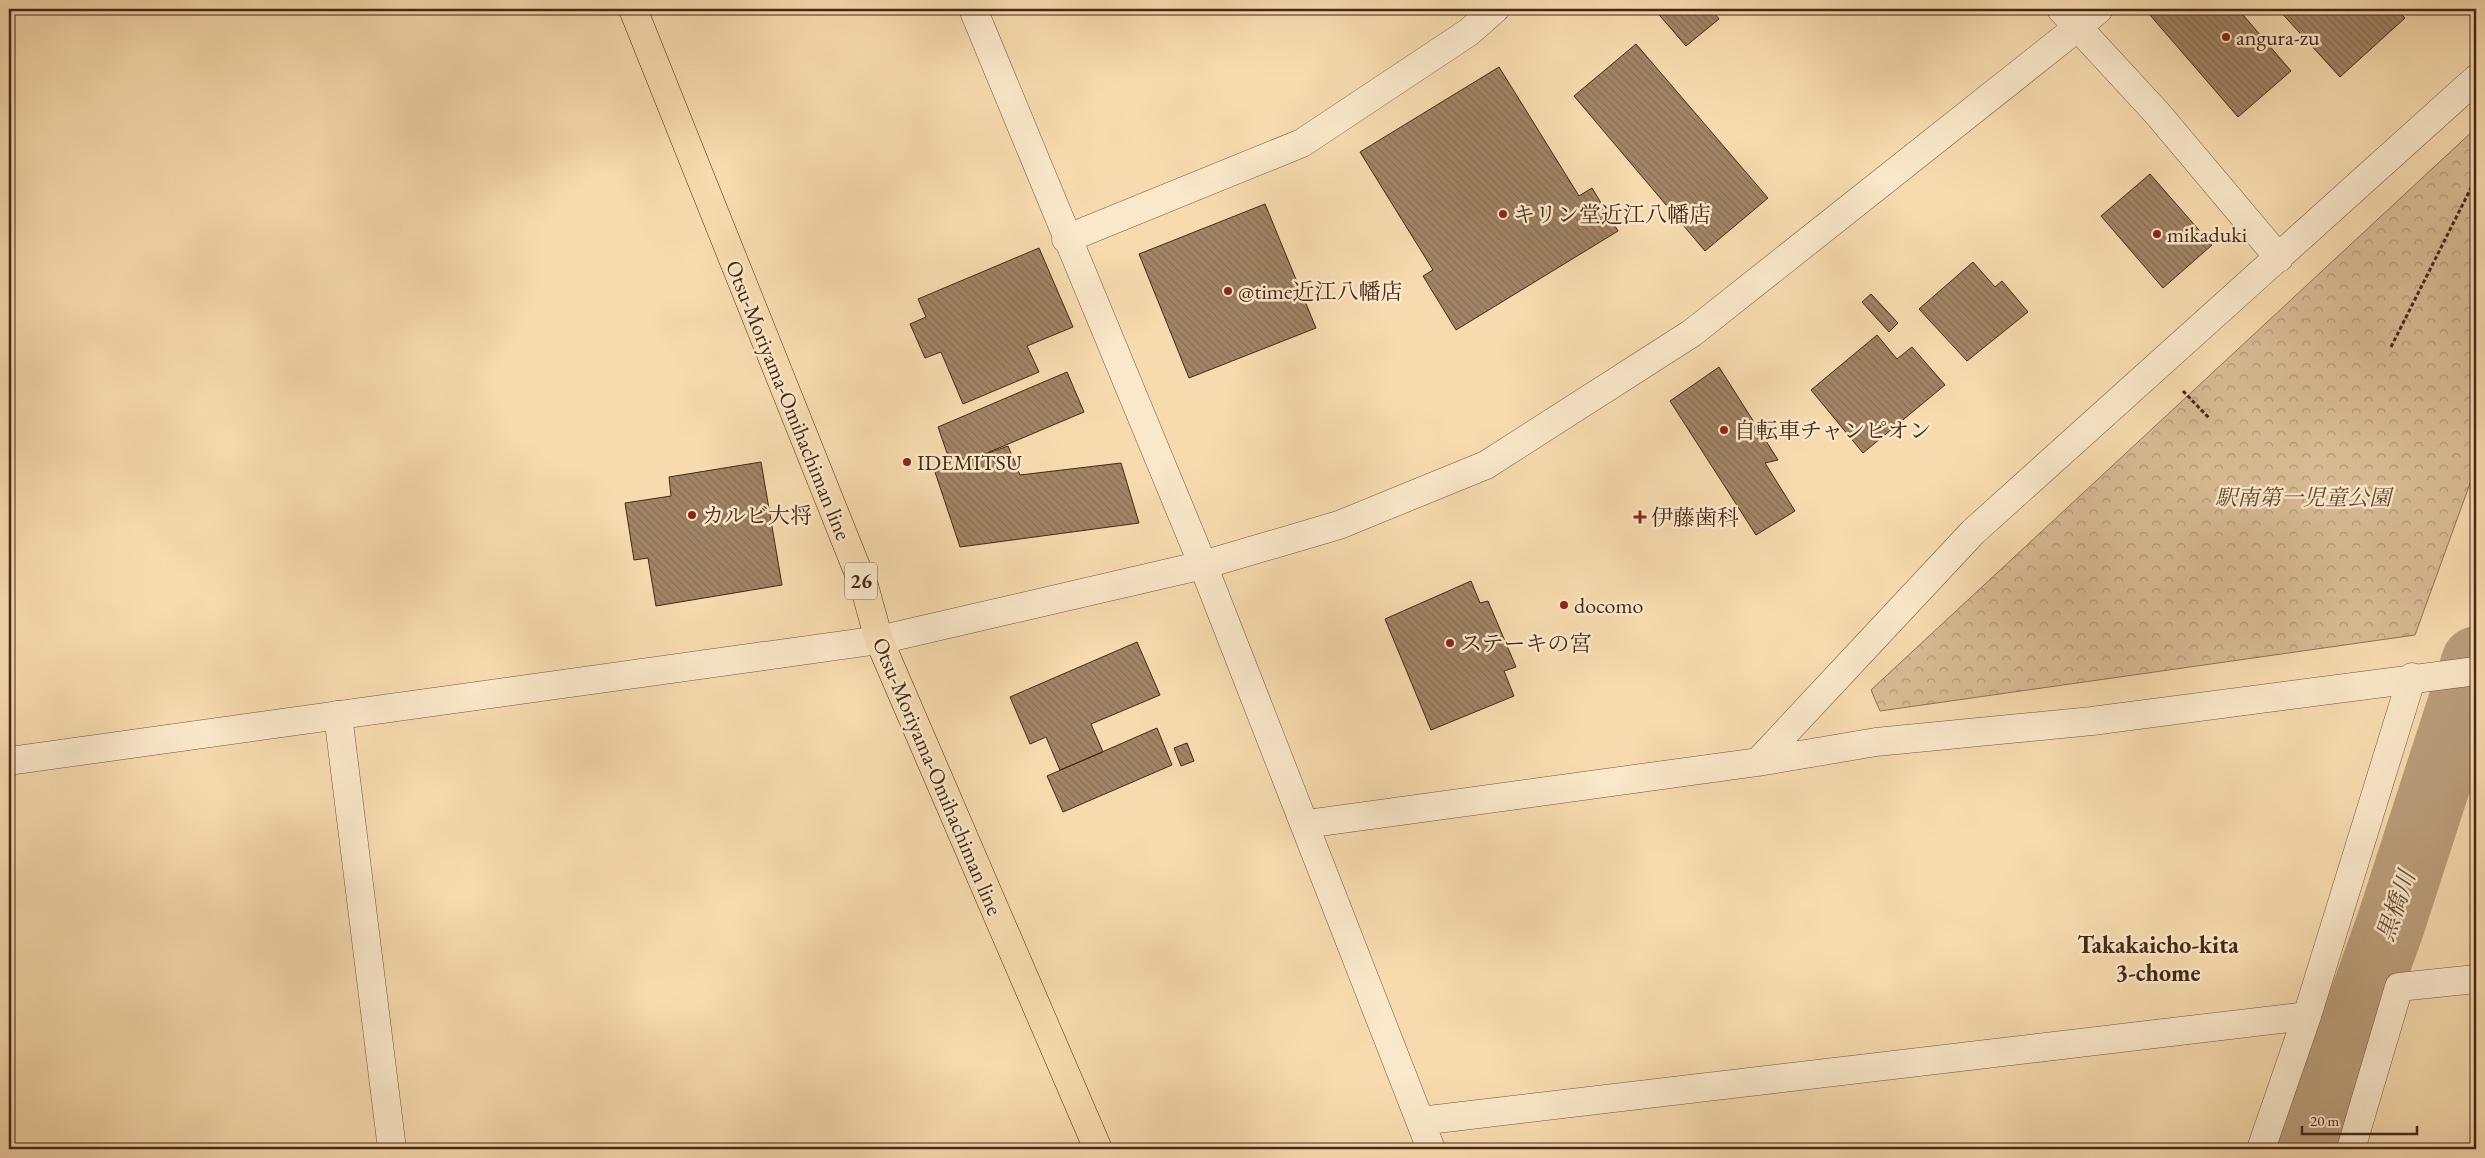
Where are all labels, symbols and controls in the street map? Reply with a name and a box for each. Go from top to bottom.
place label: angura-zu [2236,23,2320,52]
marker: angura-zu [2220,31,2232,43]
place label: キリン堂近江八幡店 [1513,200,1711,229]
marker: キリン堂近江八幡店 [1497,208,1509,220]
place label: mikaduki [2167,220,2247,249]
marker: mikaduki [2151,228,2163,240]
street label: Otsu-Moriyama-Omihachiman line [719,256,858,545]
place label: @time近江八幡店 [1238,277,1402,306]
marker: @time近江八幡店 [1222,285,1234,297]
place label: 自転車チャンピオン [1734,416,1931,445]
marker: 自転車チャンピオン [1718,424,1730,436]
place label: IDEMITSU [917,448,1023,477]
marker: IDEMITSU [901,456,913,468]
park label: 駅南第一児童公園 [2215,483,2394,512]
place label: カルビ大将 [702,501,812,530]
place label: 伊藤歯科 [1651,503,1739,532]
marker: カルビ大将 [686,509,698,521]
marker: 伊藤歯科 [1633,510,1647,524]
road number: 26 [845,562,877,600]
place label: docomo [1574,591,1644,620]
marker: docomo [1558,599,1570,611]
place label: ステーキの宮 [1460,629,1592,658]
street label: Otsu-Moriyama-Omihachiman line [866,633,1010,920]
marker: ステーキの宮 [1444,637,1456,649]
water label: 黒橋川 [2369,864,2423,945]
district label: Takakaicho-kita 3-chome [2077,929,2239,988]
scale bar [2302,1103,2418,1135]
text: 20 m [2310,1111,2339,1130]

